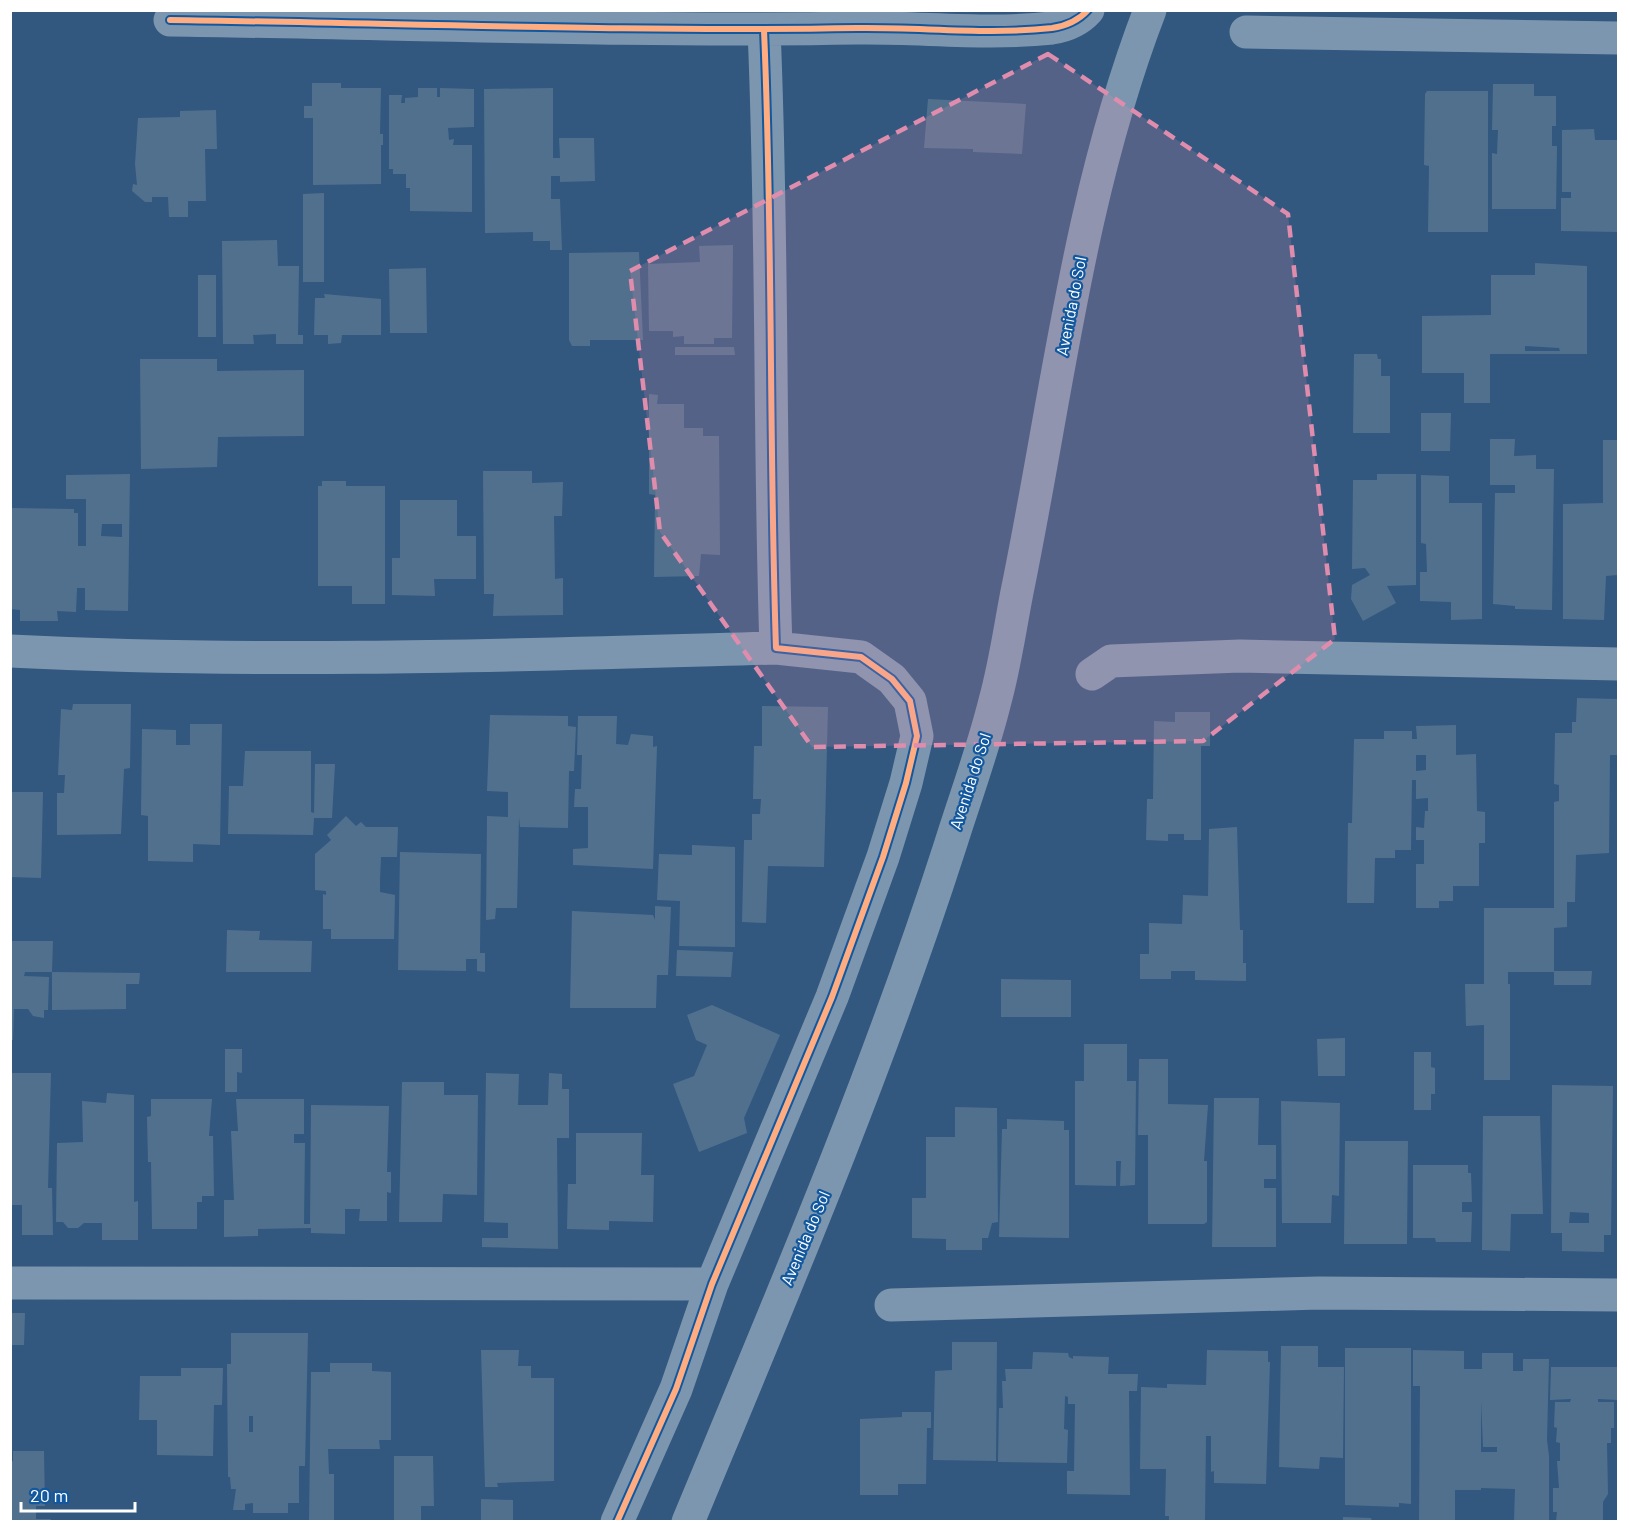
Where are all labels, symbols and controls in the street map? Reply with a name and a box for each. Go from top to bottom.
street label: Avenida do Sol [1052,255,1089,357]
street label: Avenida do Sol [945,730,994,831]
street label: Avenida do Sol [776,1188,833,1288]
scale bar [21,1475,135,1513]
text: 20 m [30,1484,68,1506]

